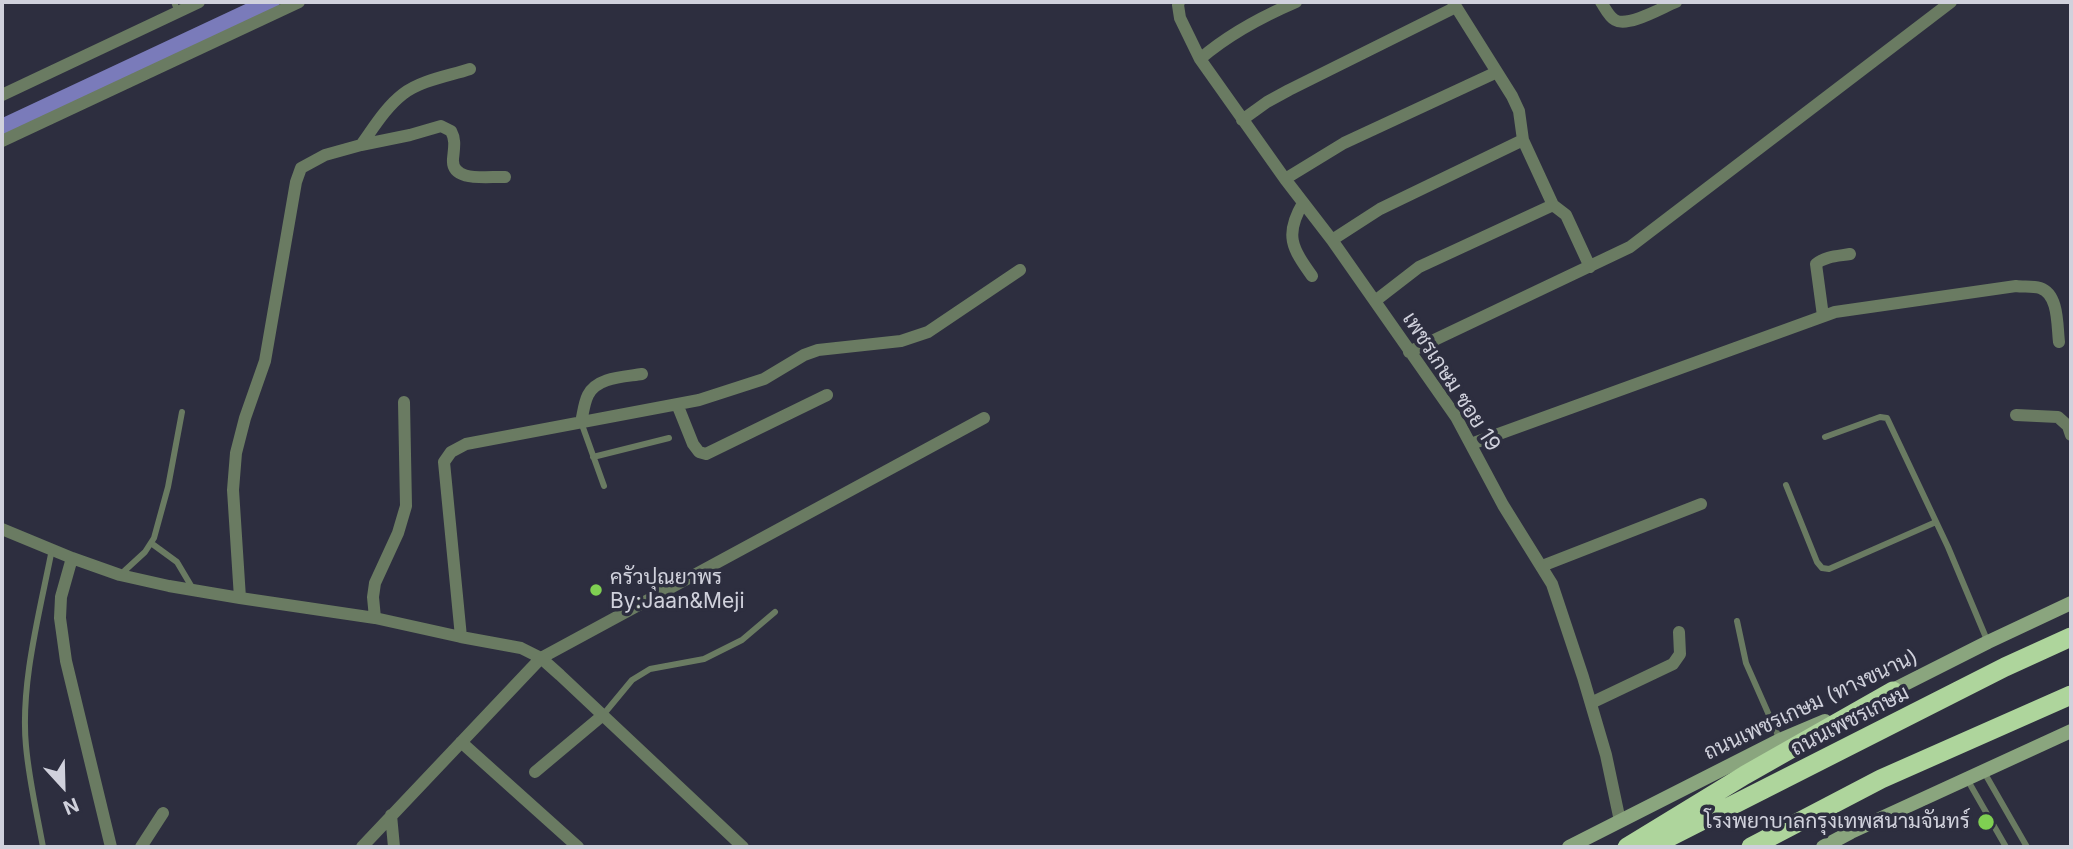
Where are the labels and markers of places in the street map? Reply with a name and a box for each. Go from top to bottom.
place label: ครัวปุณยาพร By:Jaan&Meji [610,565,744,615]
marker: ครัวปุณยาพร By:Jaan&Meji [588,582,604,598]
place label: โรงพยาบาลกรุงเทพสนามจันทร์ [1704,809,1970,835]
marker: โรงพยาบาลกรุงเทพสนามจันทร์ [1976,812,1996,832]

